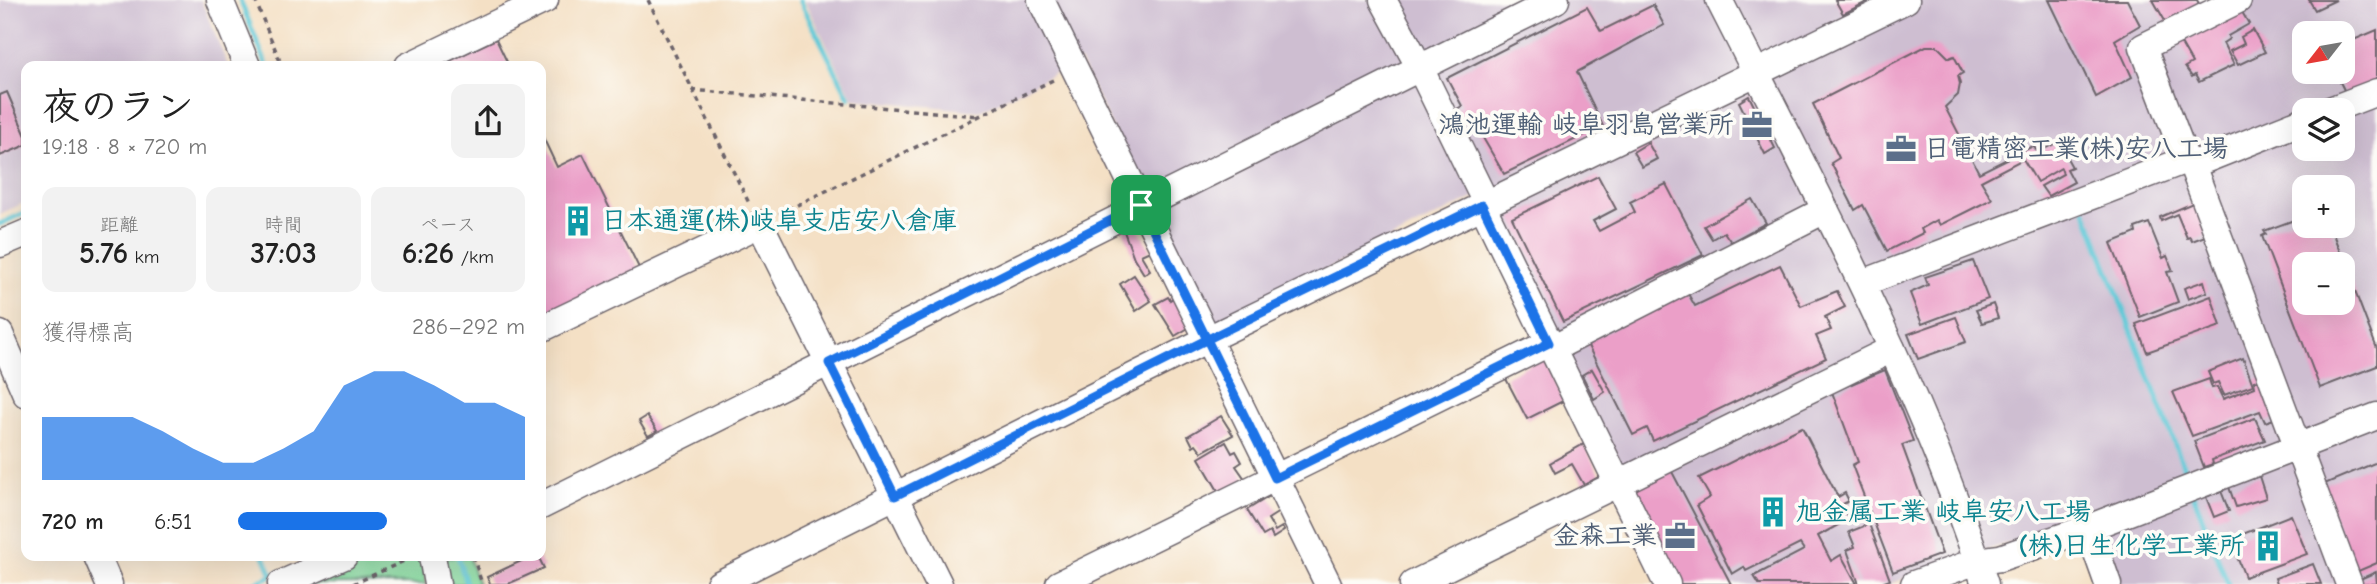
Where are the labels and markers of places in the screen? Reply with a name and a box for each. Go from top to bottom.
office icon: 鴻池運輸 岐阜羽島営業所 [1740,108,1774,142]
place label: 鴻池運輸 岐阜羽島営業所 [1439,110,1734,140]
office icon: 日電精密工業(株)安八工場 [1884,132,1918,166]
place label: 日電精密工業(株)安八工場 [1924,134,2229,164]
pin [1111,175,1171,235]
building icon: 日本通運(株)岐阜支店安八倉庫 [561,204,595,238]
place label: 日本通運(株)岐阜支店安八倉庫 [601,206,958,236]
building icon: 旭金属工業 岐阜安八工場 [1756,495,1790,529]
place label: 旭金属工業 岐阜安八工場 [1796,497,2091,527]
office icon: 金森工業 [1663,519,1697,553]
place label: 金森工業 [1553,521,1657,551]
building icon: (株)日生化学工業所 [2251,529,2285,563]
place label: (株)日生化学工業所 [2018,531,2245,561]

